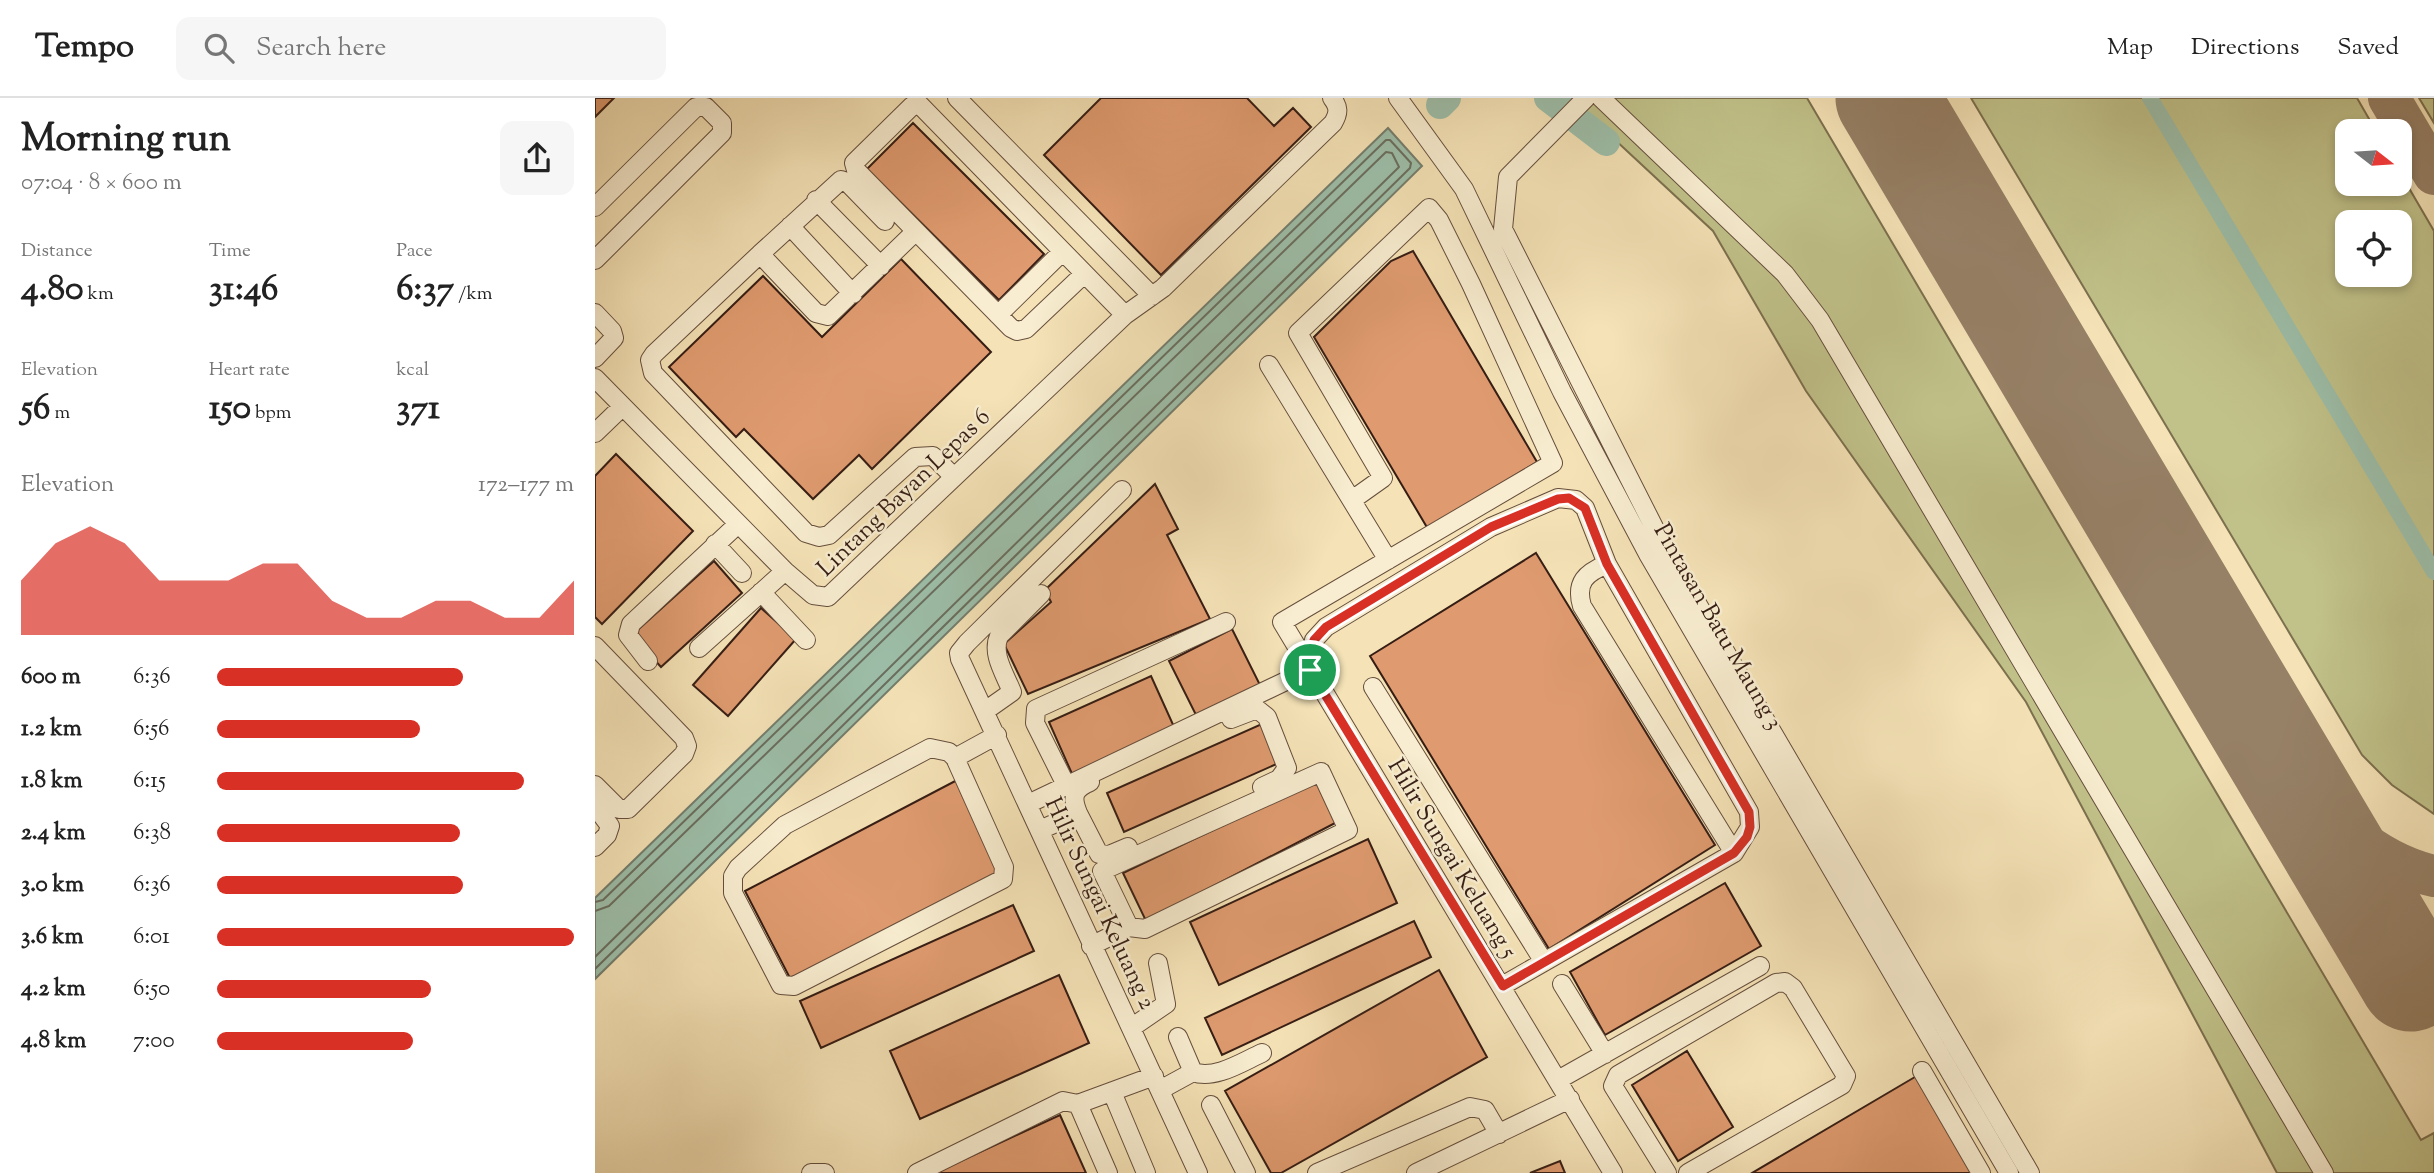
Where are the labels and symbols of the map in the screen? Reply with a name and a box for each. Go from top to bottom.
north arrow [2335,119,2411,196]
street label: Lintang Bayan Lepas 6 [810,401,999,585]
street label: Pintasan Batu Maung 3 [1644,518,1790,736]
pin [1280,640,1340,700]
street label: Hilir Sungai Keluang 5 [1378,753,1525,965]
street label: Hilir Sungai Keluang 2 [1035,792,1163,1016]

